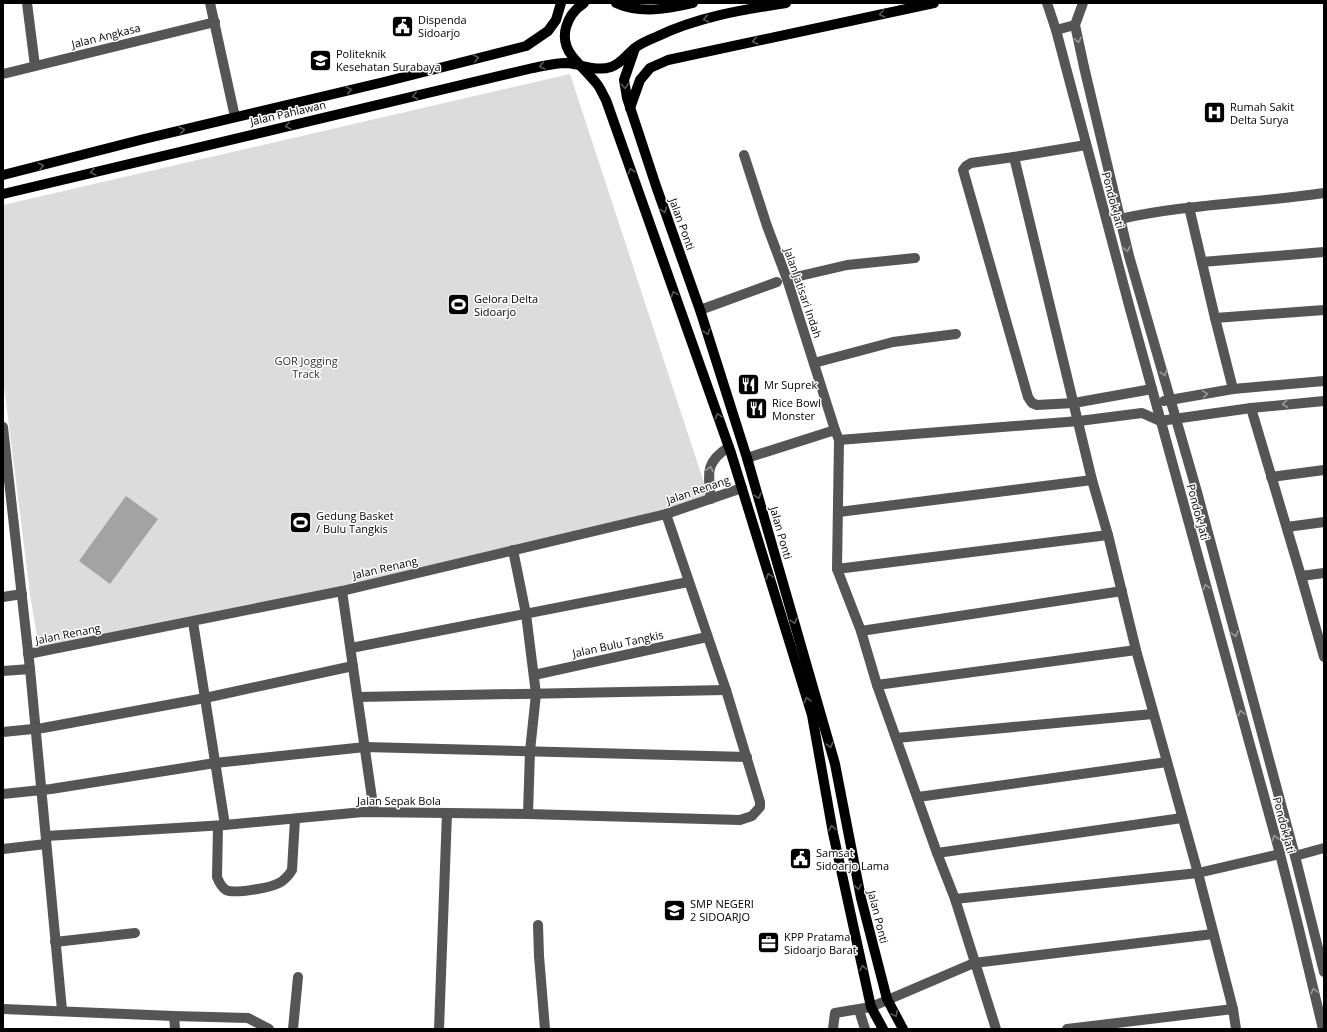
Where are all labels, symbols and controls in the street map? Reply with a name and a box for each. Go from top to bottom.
one-way arrow [879,9,885,18]
place label: Dispenda Sidoarjo [418,12,467,40]
public building icon: Dispenda Sidoarjo [389,13,415,39]
one-way arrow [703,14,709,22]
street label: Jalan Angkasa [69,20,142,52]
one-way arrow [752,36,758,45]
one-way arrow [1074,37,1082,43]
place label: Politeknik Kesehatan Surabaya [336,46,441,74]
school or university icon: Politeknik Kesehatan Surabaya [308,47,334,73]
one-way arrow [472,55,479,63]
one-way arrow [538,62,545,70]
one-way arrow [621,83,630,89]
one-way arrow [346,86,353,94]
one-way arrow [412,91,418,99]
street label: Jalan Pahlawan [248,97,327,129]
place label: Rumah Sakit Delta Surya [1230,99,1294,127]
hospital icon: Rumah Sakit Delta Surya [1202,100,1228,126]
one-way arrow [285,121,292,129]
one-way arrow [179,126,185,134]
one-way arrow [37,162,44,171]
one-way arrow [90,167,97,176]
one-way arrow [627,168,636,175]
street label: Pondok Jati [1099,170,1128,230]
street label: Jalan Ponti [666,195,699,252]
one-way arrow [659,206,667,213]
street label: Jalan Jatisari Indah [781,245,826,340]
one-way arrow [1123,245,1131,252]
one-way arrow [670,290,679,297]
place label: Gelora Delta Sidoarjo [474,291,538,319]
sports icon: Gelora Delta Sidoarjo [445,292,471,318]
one-way arrow [702,328,711,335]
park label: GOR Jogging Track [274,353,338,381]
one-way arrow [1159,370,1167,377]
restaurant icon: Mr Suprek [736,372,762,398]
place label: Mr Suprek [764,377,817,392]
one-way arrow [1202,390,1208,398]
place label: Rice Bowl Monster [772,395,821,423]
restaurant icon: Rice Bowl Monster [744,396,770,422]
one-way arrow [1282,400,1288,409]
one-way arrow [714,413,723,420]
one-way arrow [706,466,714,472]
street label: Jalan Renang [663,472,732,508]
street label: Pondok Jati [1184,482,1213,542]
one-way arrow [753,492,762,499]
street label: Jalan Ponti [767,504,796,561]
place label: Gedung Basket / Bulu Tangkis [316,508,394,536]
sports icon: Gedung Basket / Bulu Tangkis [287,509,313,535]
street label: Jalan Renang [350,553,419,582]
one-way arrow [765,573,774,580]
one-way arrow [1202,584,1211,591]
one-way arrow [789,617,798,624]
street label: Jalan Renang [33,620,102,647]
street label: Jalan Bulu Tangkis [570,627,665,661]
one-way arrow [1230,630,1239,637]
one-way arrow [803,697,812,704]
one-way arrow [1237,709,1245,716]
one-way arrow [825,742,834,749]
street label: Jalan Sepak Bola [356,793,441,808]
street label: Pondok Jati [1270,795,1299,855]
one-way arrow [829,825,837,831]
one-way arrow [1271,835,1280,842]
place label: Samsat Sidoarjo Lama [816,845,889,873]
public building icon: Samsat Sidoarjo Lama [788,846,814,872]
one-way arrow [854,883,862,890]
street label: Jalan Ponti [864,888,892,945]
place label: SMP NEGERI 2 SIDOARJO [690,896,754,924]
school or university icon: SMP NEGERI 2 SIDOARJO [661,897,687,923]
place label: KPP Pratama Sidoarjo Barat [784,929,857,957]
office icon: KPP Pratama Sidoarjo Barat [756,930,782,956]
one-way arrow [859,965,868,972]
one-way arrow [1310,988,1319,995]
one-way arrow [891,1010,898,1017]

